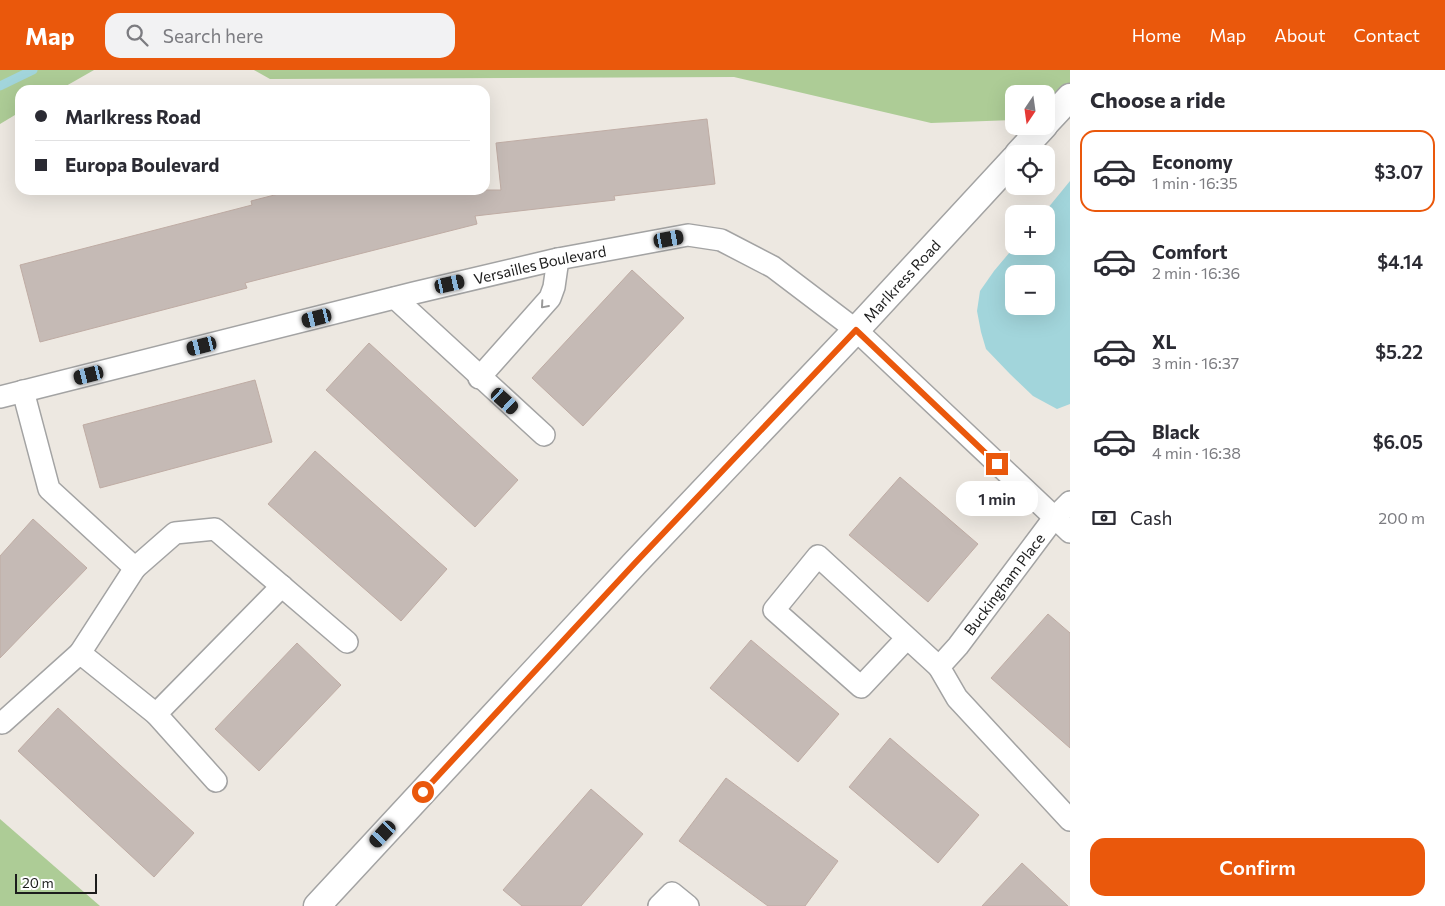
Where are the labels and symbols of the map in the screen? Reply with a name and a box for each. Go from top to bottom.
north arrow [1005,85,1055,135]
car [652,229,685,249]
street label: Marlkress Road [859,236,944,325]
street label: Versailles Boulevard [472,241,608,288]
car [433,273,466,295]
one-way arrow [541,299,550,308]
car [300,307,333,329]
car [185,335,218,357]
car [72,364,105,386]
car [488,385,521,417]
route end [986,453,1008,475]
callout: 1 min [956,482,1038,516]
street label: Buckingham Place [960,529,1048,639]
route start [412,781,434,803]
car [367,818,398,850]
scale bar [15,871,98,894]

